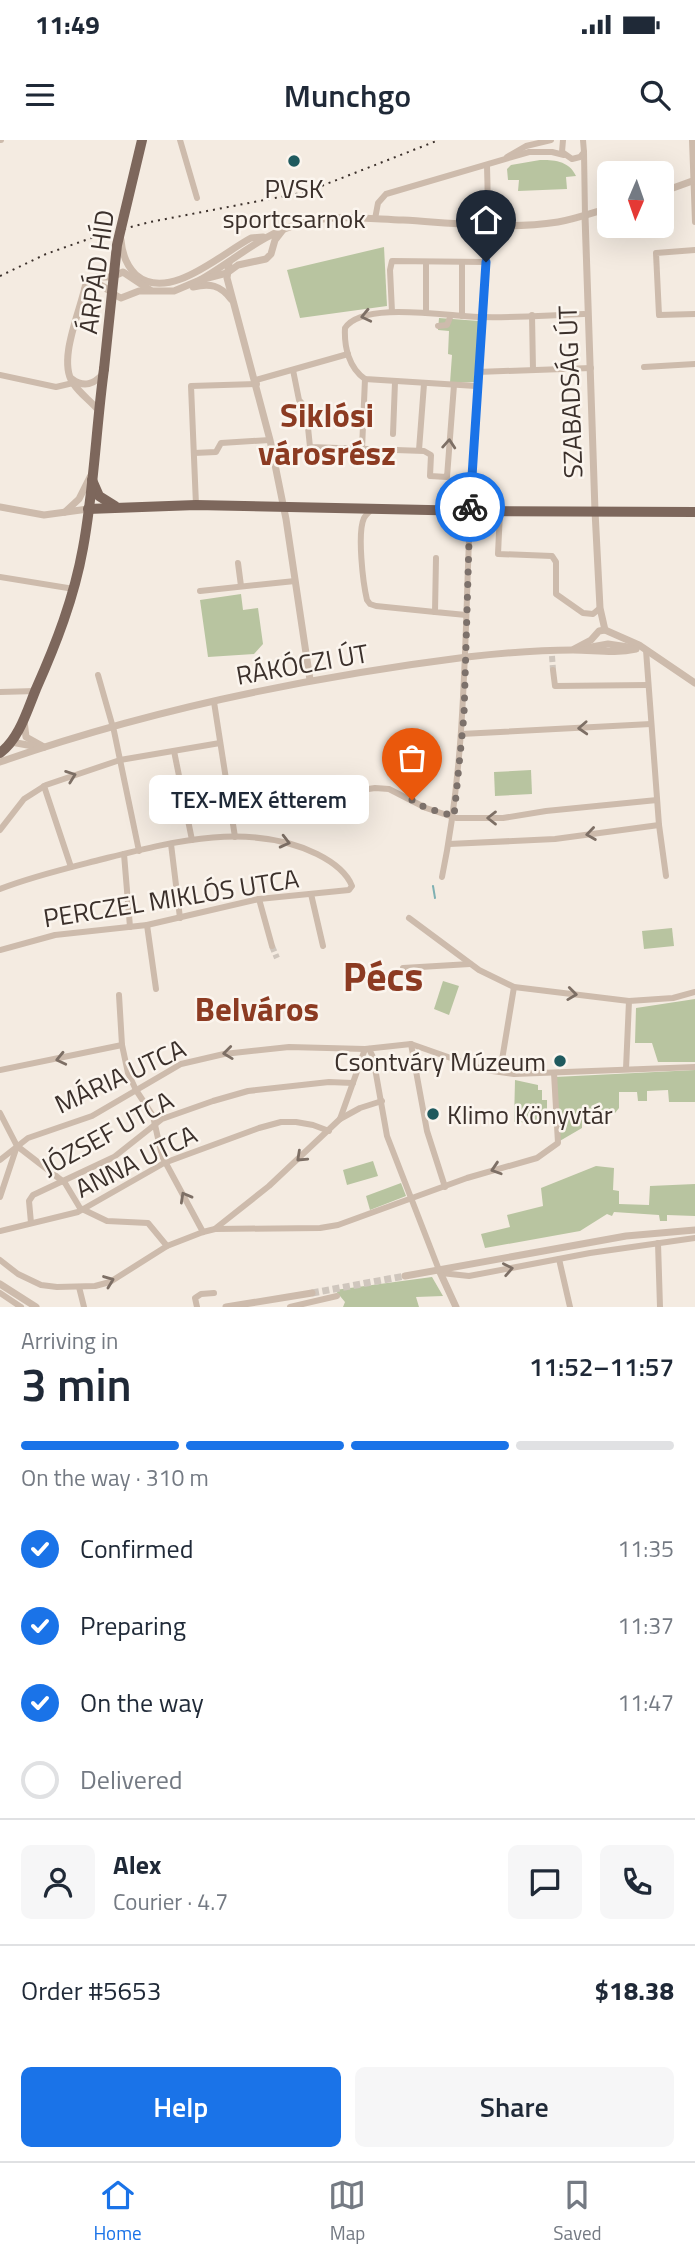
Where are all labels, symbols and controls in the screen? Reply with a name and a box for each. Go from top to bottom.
text: 11:49 [35,5,100,44]
text: Munchgo [284,71,411,119]
icon: menu [21,76,59,114]
icon: search [636,76,674,114]
marker: PVSK sportcsarnok [286,153,302,169]
north arrow [597,161,674,238]
map controls [597,161,674,238]
place label: PVSK sportcsarnok [222,169,366,238]
pin [456,190,516,262]
icon: home [467,201,505,239]
street label: ÁRPÁD HÍD [68,207,124,337]
street label: SZABADSÁG ÚT [547,305,593,479]
one-way arrow [360,308,372,322]
district label: Siklósi városrész [258,390,396,478]
one-way arrow [441,438,456,449]
courier [435,472,505,542]
icon: bike [451,488,489,526]
street label: RÁKÓCZI ÚT [233,633,371,695]
one-way arrow [577,721,588,736]
pin [382,728,442,800]
icon: bag [393,739,431,777]
one-way arrow [65,770,77,784]
callout: TEX-MEX étterem [149,776,370,824]
text: TEX-MEX étterem [171,782,347,817]
one-way arrow [486,810,497,826]
one-way arrow [586,827,597,842]
one-way arrow [279,834,291,848]
street label: PERCZEL MIKLÓS UTCA [40,859,302,937]
district label: Pécs [343,946,423,1007]
district label: Belváros [195,984,319,1034]
one-way arrow [566,986,577,1001]
street label: MÁRIA UTCA [48,1029,192,1123]
place label: Csontváry Múzeum [334,1042,546,1081]
one-way arrow [223,1046,234,1061]
one-way arrow [55,1050,67,1065]
marker: Csontváry Múzeum [552,1053,568,1069]
street label: JÓZSEF UTCA [34,1081,180,1185]
place label: Klimo Könyvtár [447,1095,613,1134]
marker: Klimo Könyvtár [425,1106,441,1122]
street label: ANNA UTCA [68,1115,204,1207]
one-way arrow [296,1149,309,1162]
one-way arrow [490,1161,502,1175]
one-way arrow [180,1192,193,1204]
one-way arrow [502,1262,514,1277]
one-way arrow [102,1275,114,1289]
text: Arriving in [21,1323,118,1358]
text: 11:52–11:57 [529,1347,674,1386]
text: 3 min [21,1349,132,1419]
text: On the way · 310 m [21,1460,209,1495]
text: Confirmed [80,1529,194,1568]
icon: check [21,1530,59,1568]
text: 11:35 [617,1531,674,1566]
text: Preparing [80,1606,186,1645]
icon: check [21,1607,59,1645]
text: 11:37 [617,1608,674,1643]
text: On the way [80,1683,204,1722]
icon: check [21,1684,59,1722]
text: 11:47 [617,1685,674,1720]
text: Delivered [80,1760,183,1799]
button: person [21,1845,95,1919]
text: Alex [113,1845,161,1884]
button: chat [508,1845,582,1919]
button: phone [600,1845,674,1919]
text: Courier · 4.7 [113,1884,228,1919]
text: Order #5653 [21,1971,161,2010]
text: $18.38 [595,1971,674,2010]
button: Help [21,2067,341,2147]
button: Share [355,2067,674,2147]
tab: Home [93,2176,142,2247]
tab: Map [328,2176,366,2247]
tab: Saved [553,2176,602,2247]

